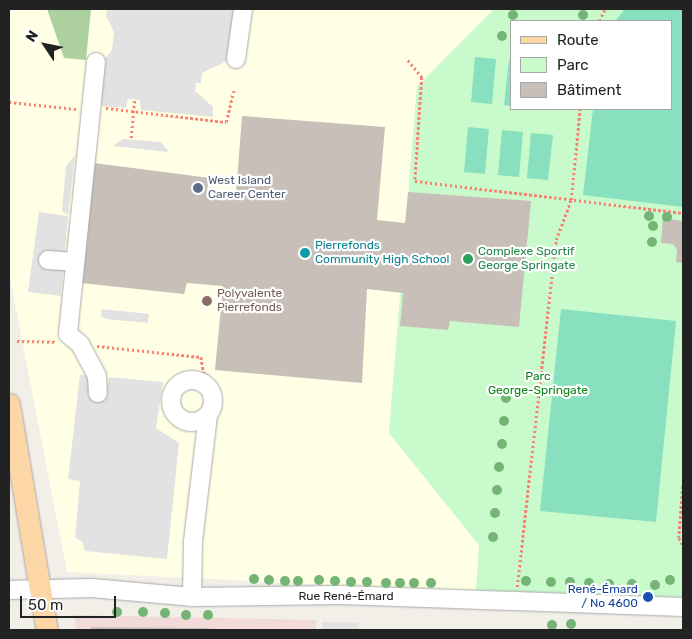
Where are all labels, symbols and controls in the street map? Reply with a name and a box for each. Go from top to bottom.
north arrow [20,20,70,70]
legend [510,20,672,110]
text: N [22,27,42,45]
text: Route [557,31,599,49]
text: Parc [557,56,589,74]
text: Bâtiment [557,81,621,99]
place label: West Island Career Center [208,174,286,202]
marker: West Island Career Center [192,182,204,194]
place label: Pierrefonds Community High School [315,239,450,267]
place label: Complexe Sportif George Springate [478,245,576,273]
marker: Pierrefonds Community High School [299,247,311,259]
marker: Complexe Sportif George Springate [462,253,474,265]
place label: Polyvalente Pierrefonds [217,287,282,315]
marker: Polyvalente Pierrefonds [201,295,213,307]
park label: Parc George-Springate [488,370,588,398]
place label: René-Émard / No 4600 [568,583,638,611]
scale bar [22,586,119,618]
street label: Rue René-Émard [298,590,394,604]
marker: René-Émard / No 4600 [642,591,654,603]
text: 50 m [28,596,63,614]

